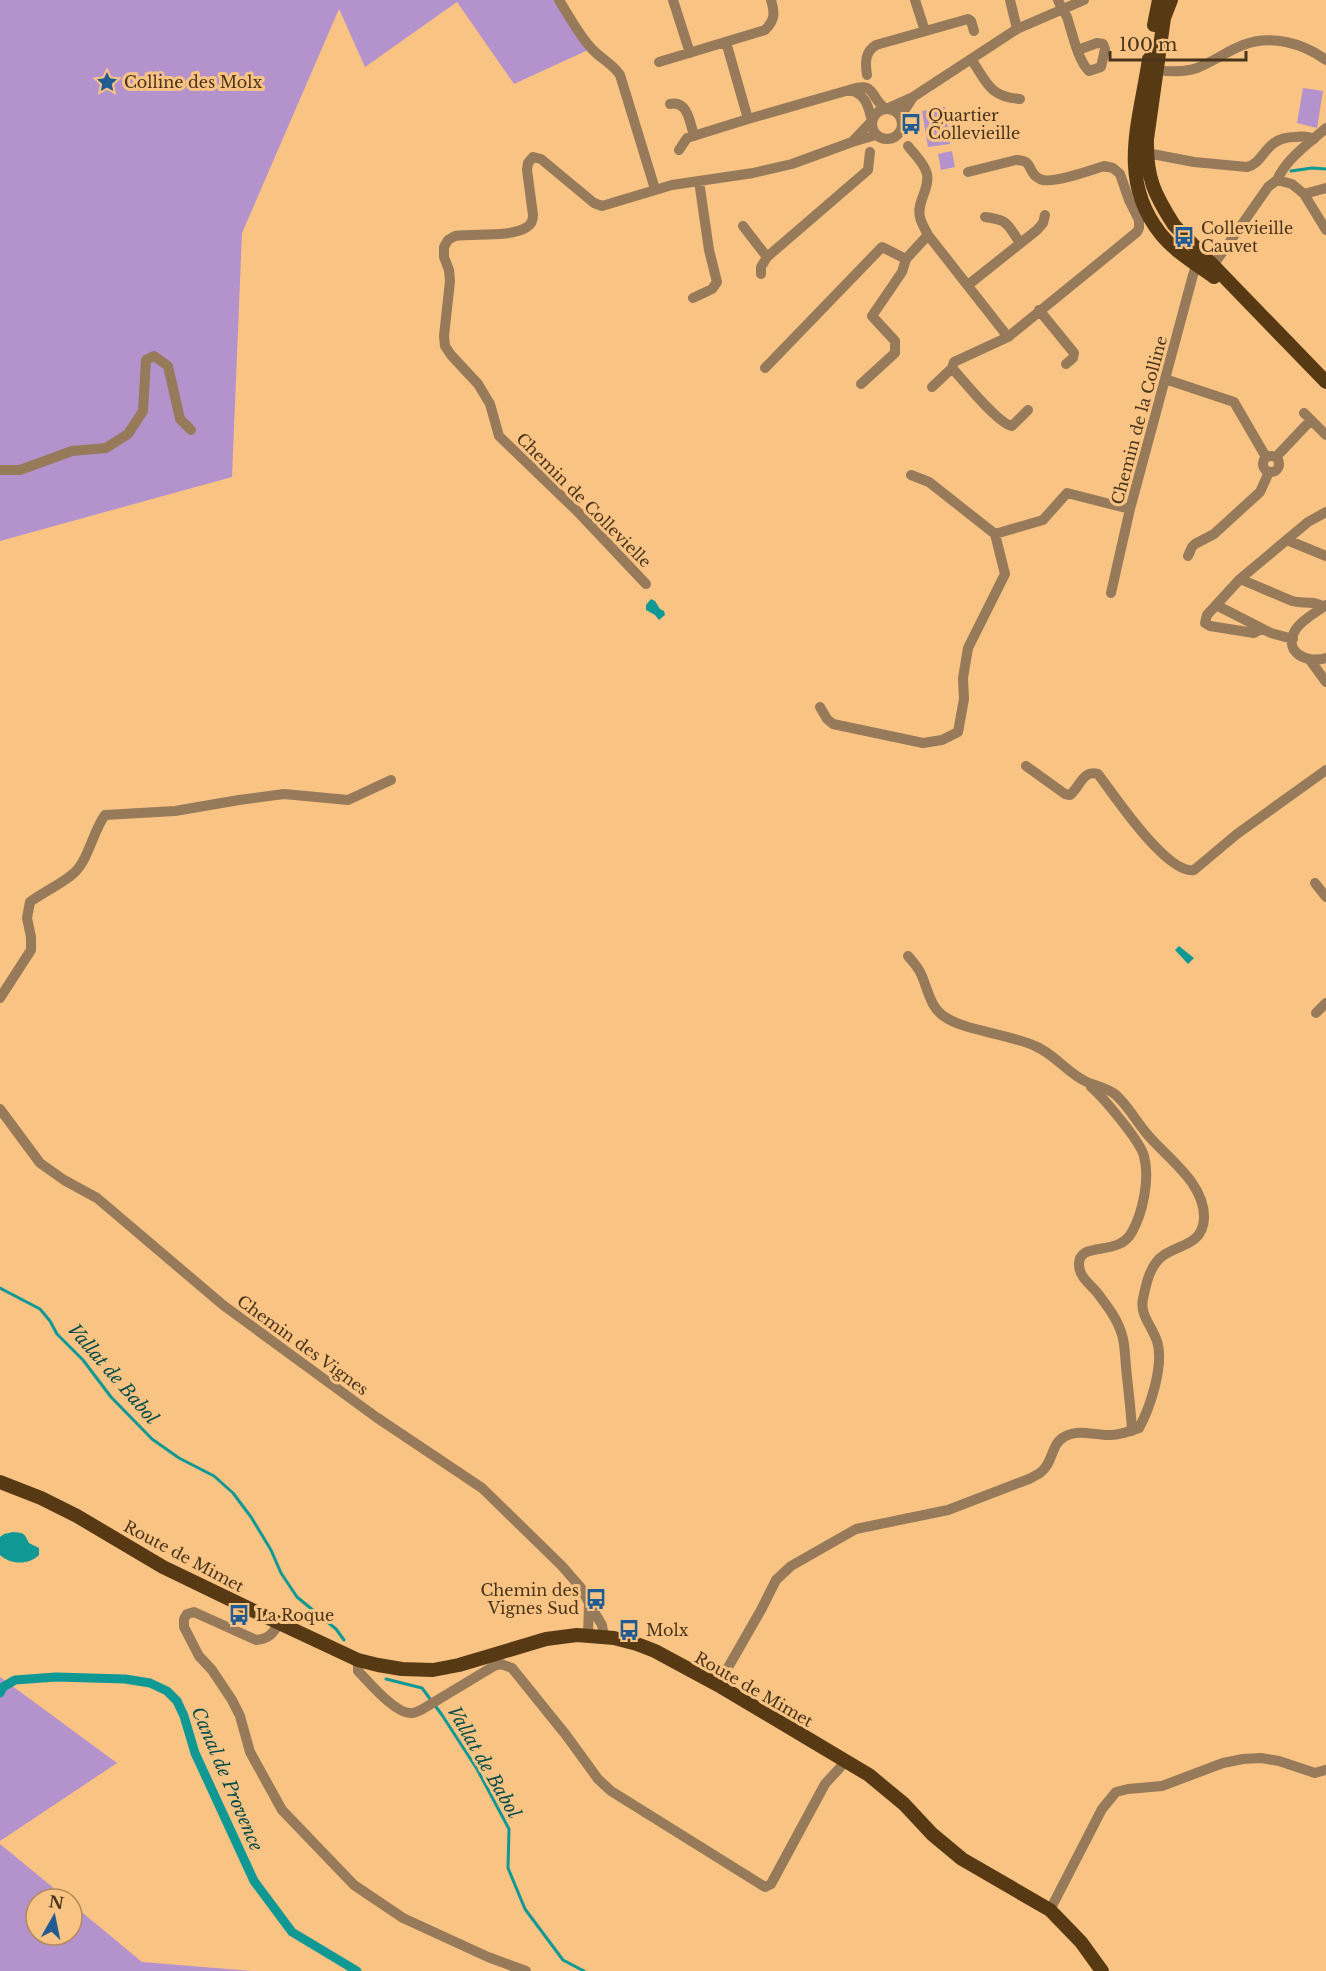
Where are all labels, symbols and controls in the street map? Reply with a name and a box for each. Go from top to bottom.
scale bar [1110,24,1246,62]
text: 100 m [1119,34,1177,56]
place icon: Colline des Molx [95,70,119,94]
place label: Colline des Molx [124,72,262,92]
place label: Quartier Collevieille [928,105,1020,143]
bus stop icon: Quartier Collevieille [899,112,923,136]
place label: Collevieille Cauvet [1201,218,1293,256]
bus stop icon: Collevieille Cauvet [1172,225,1196,249]
street label: Chemin de la Colline [1107,334,1171,506]
street label: Chemin de Collevielle [512,428,656,572]
street label: Chemin des Vignes [233,1291,373,1399]
water label: Vallat de Babol [63,1319,163,1429]
street label: Route de Mimet [120,1516,248,1596]
place label: Chemin des Vignes Sud [481,1580,579,1618]
bus stop icon: Chemin des Vignes Sud [584,1587,608,1611]
bus stop icon: La Roque [227,1603,251,1627]
place label: La Roque [256,1605,334,1625]
bus stop icon: Molx [617,1618,641,1642]
place label: Molx [646,1620,689,1640]
street label: Route de Mimet [691,1647,817,1731]
water label: Vallat de Babol [443,1702,525,1822]
water label: Canal de Provence [187,1704,267,1854]
north arrow [24,1887,84,1947]
text: N [47,1891,65,1913]

